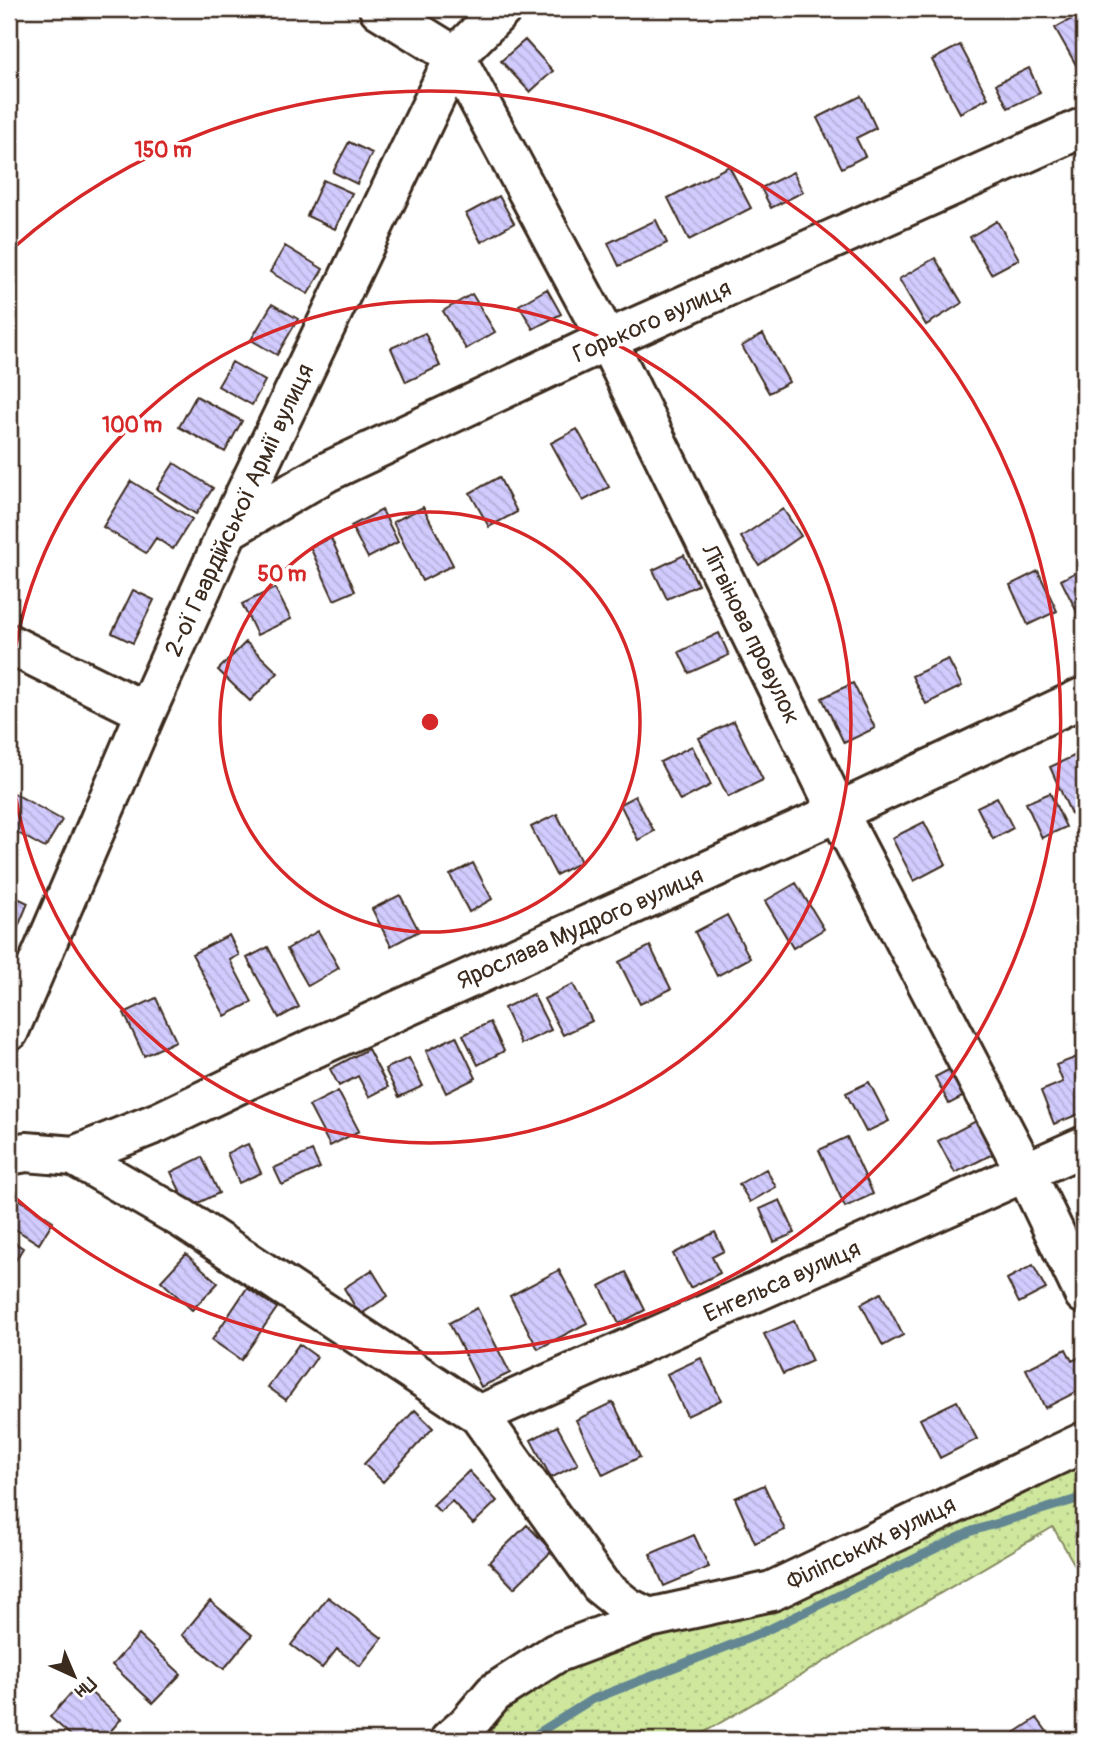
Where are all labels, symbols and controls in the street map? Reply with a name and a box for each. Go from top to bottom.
text: 150 m [134,137,192,164]
street label: Горького вулиця [569,274,736,369]
street label: 2-ої Гвардійської Армії вулиця [159,359,320,661]
text: 100 m [102,412,162,439]
street label: Літвінова провулок [694,539,807,729]
text: 50 m [258,561,307,588]
centre of rings [418,710,442,734]
street label: Ярослава Мудрого вулиця [453,861,708,996]
street label: Енгельса вулиця [699,1234,865,1329]
street label: Філіпських вулиця [782,1490,961,1597]
north arrow [38,1640,108,1710]
text: Пн [69,1672,101,1703]

